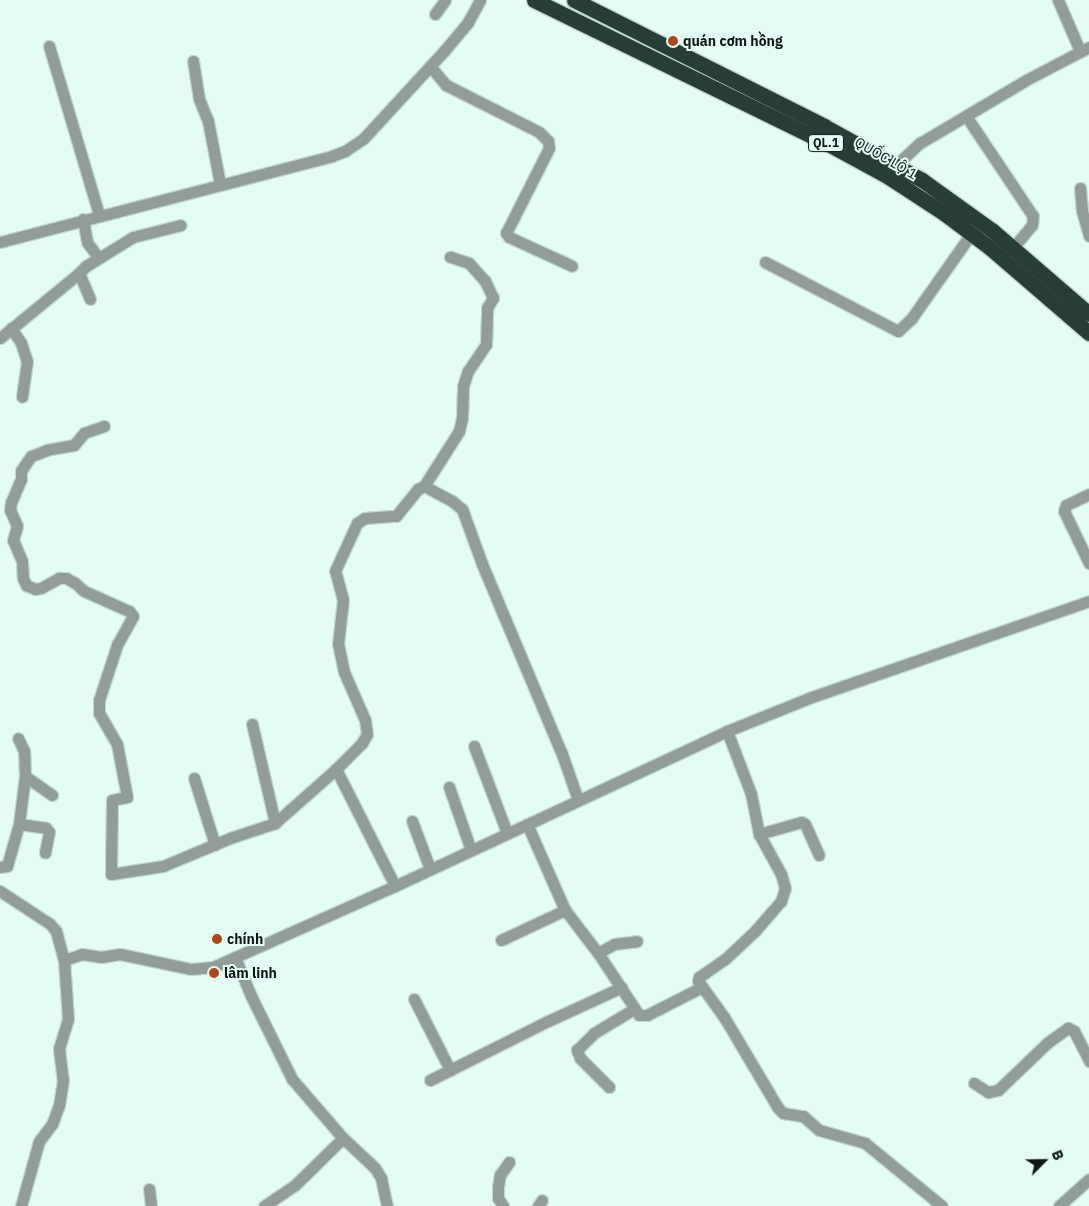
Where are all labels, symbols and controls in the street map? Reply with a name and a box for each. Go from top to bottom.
place label: quán cơm hồng [683,33,783,49]
marker: quán cơm hồng [667,35,679,47]
street label: QUỐC LỘ 1 [852,133,920,183]
road number: QL.1 [807,134,845,152]
place label: chính [227,931,263,947]
marker: chính [211,933,223,945]
place label: lâm linh [224,965,277,981]
marker: lâm linh [208,967,220,979]
north arrow [1019,1136,1069,1186]
text: B [1048,1147,1068,1163]

